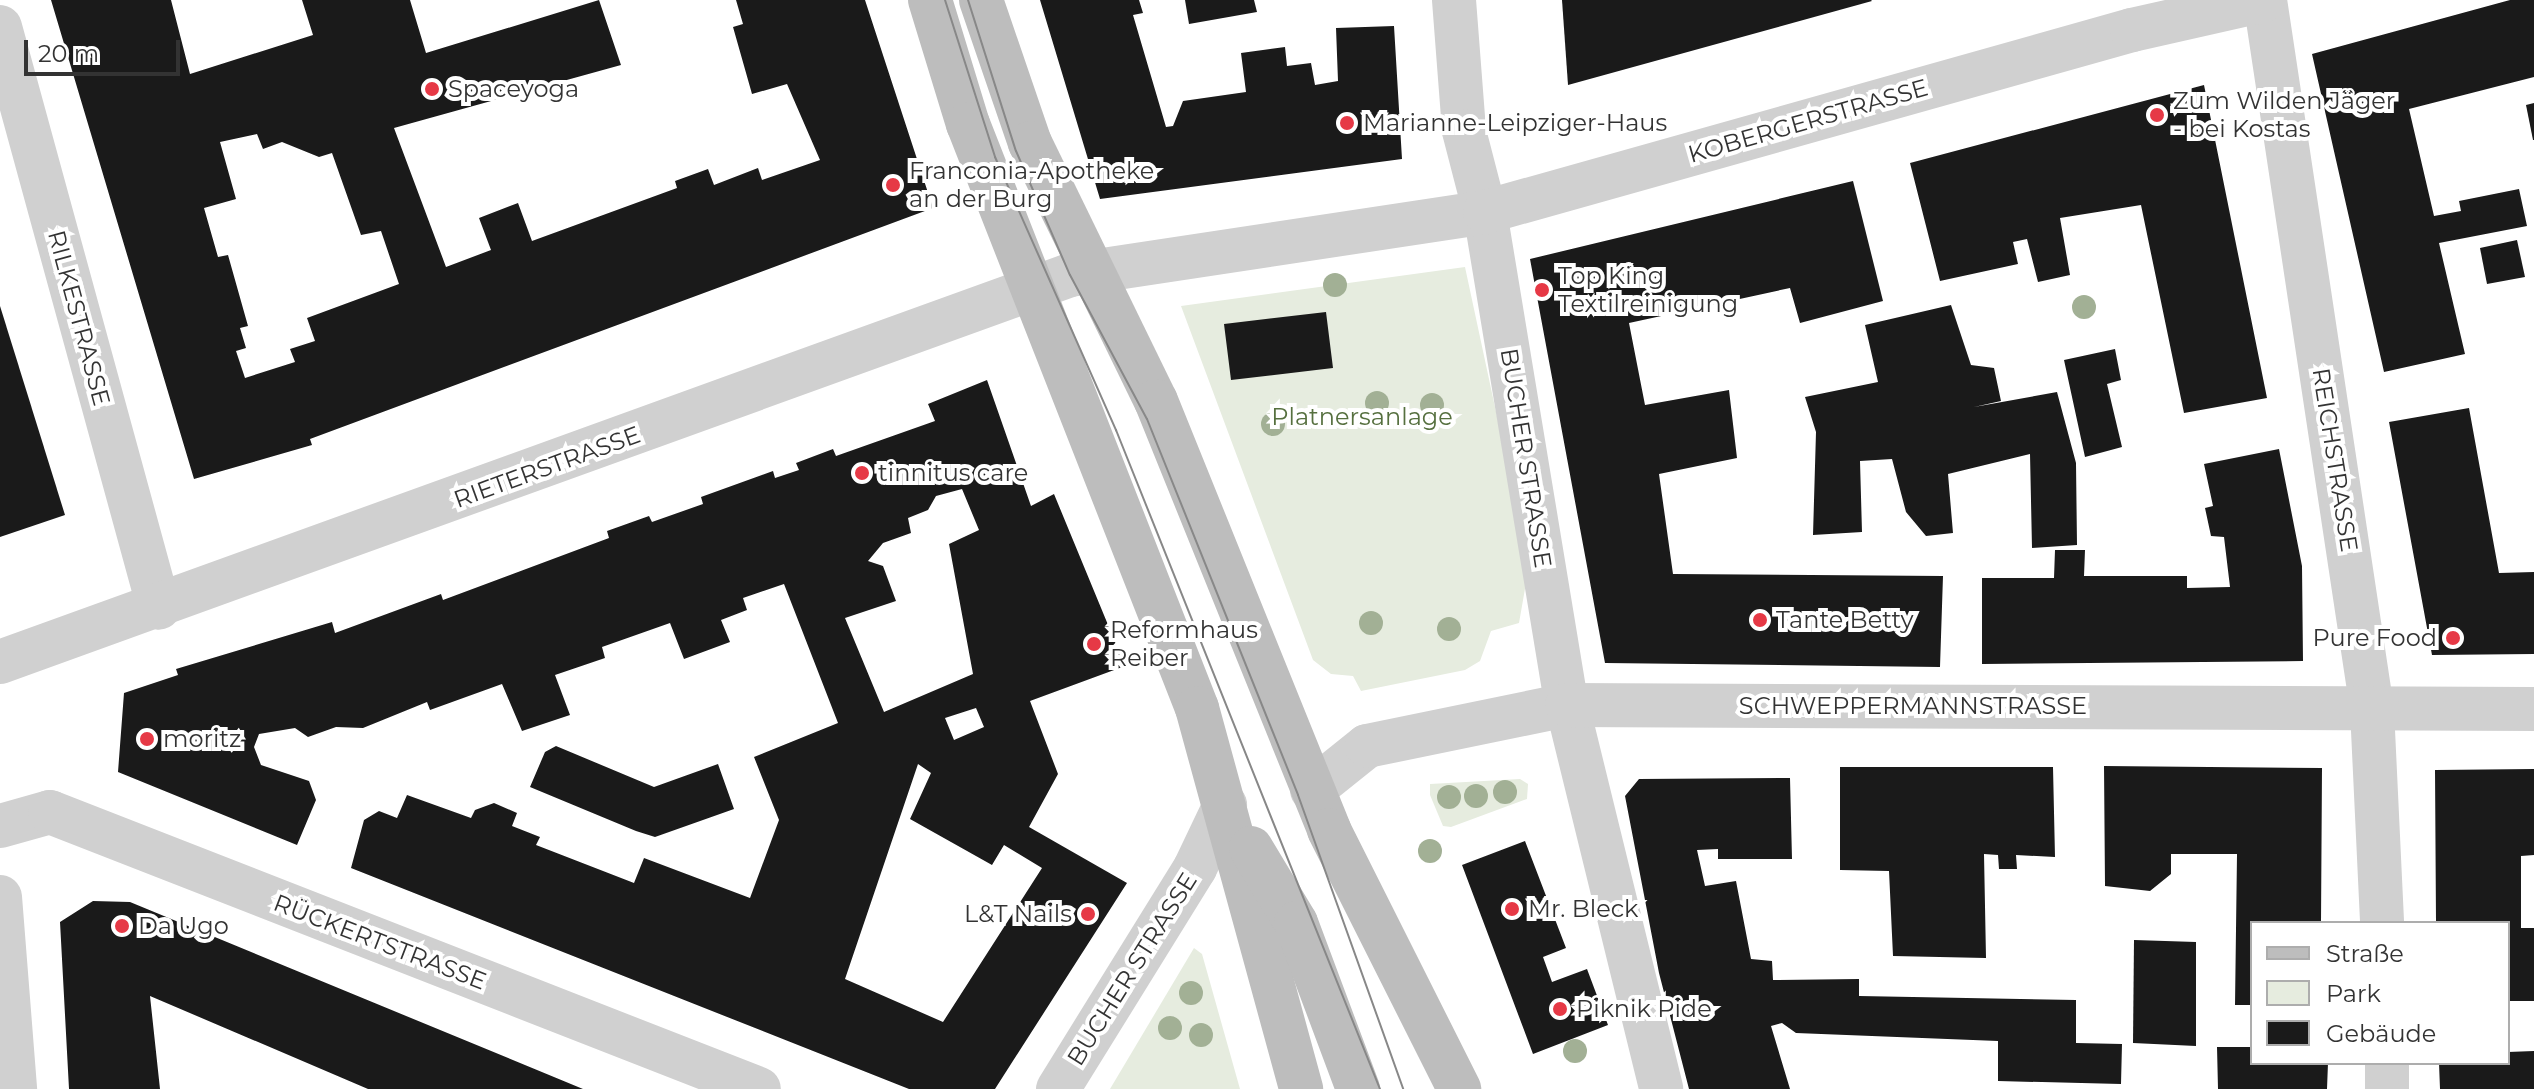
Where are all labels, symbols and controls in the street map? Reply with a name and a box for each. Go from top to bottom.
scale bar [28,24,184,74]
text: 20 m [38,39,99,68]
street label: KOBERGERSTRASSE [1685,73,1931,169]
place label: Spaceyoga [448,75,579,103]
marker: Spaceyoga [423,80,441,98]
place label: Zum Wilden Jäger - bei Kostas [2173,87,2395,143]
marker: Zum Wilden Jäger - bei Kostas [2148,106,2166,124]
place label: Marianne-Leipziger-Haus [1363,109,1667,137]
marker: Marianne-Leipziger-Haus [1338,114,1356,132]
place label: Franconia-Apotheke an der Burg [909,157,1154,213]
marker: Franconia-Apotheke an der Burg [884,176,902,194]
street label: RILKESTRASSE [42,227,116,409]
place label: Top King Textilreinigung [1558,262,1738,318]
marker: Top King Textilreinigung [1533,281,1551,299]
street label: BUCHER STRASSE [1494,346,1558,570]
street label: REICHSTRASSE [2306,366,2364,554]
park label: Platnersanlage [1271,403,1453,431]
street label: RIETERSTRASSE [450,420,644,514]
place label: tinnitus care [878,459,1028,487]
marker: tinnitus care [853,464,871,482]
place label: Tante Betty [1776,606,1913,634]
marker: Tante Betty [1751,611,1769,629]
place label: Reformhaus Reiber [1110,616,1258,672]
place label: Pure Food [2312,624,2437,652]
marker: Pure Food [2444,629,2462,647]
marker: Reformhaus Reiber [1085,635,1103,653]
street label: SCHWEPPERMANNSTRASSE [1739,692,2087,720]
place label: moritz [163,725,241,753]
marker: moritz [138,730,156,748]
street label: BUCHER STRASSE [1061,867,1203,1071]
street label: RÜCKERTSTRASSE [270,888,490,996]
place label: Mr. Bleck [1528,895,1638,923]
place label: L&T Nails [964,900,1072,928]
marker: Mr. Bleck [1503,900,1521,918]
marker: L&T Nails [1079,905,1097,923]
place label: Da Ugo [138,912,229,940]
marker: Da Ugo [113,917,131,935]
legend [2250,921,2510,1065]
text: Straße [2326,939,2404,968]
text: Park [2326,979,2381,1008]
place label: Piknik Pide [1576,995,1712,1023]
marker: Piknik Pide [1551,1000,1569,1018]
text: Gebäude [2326,1019,2436,1048]

